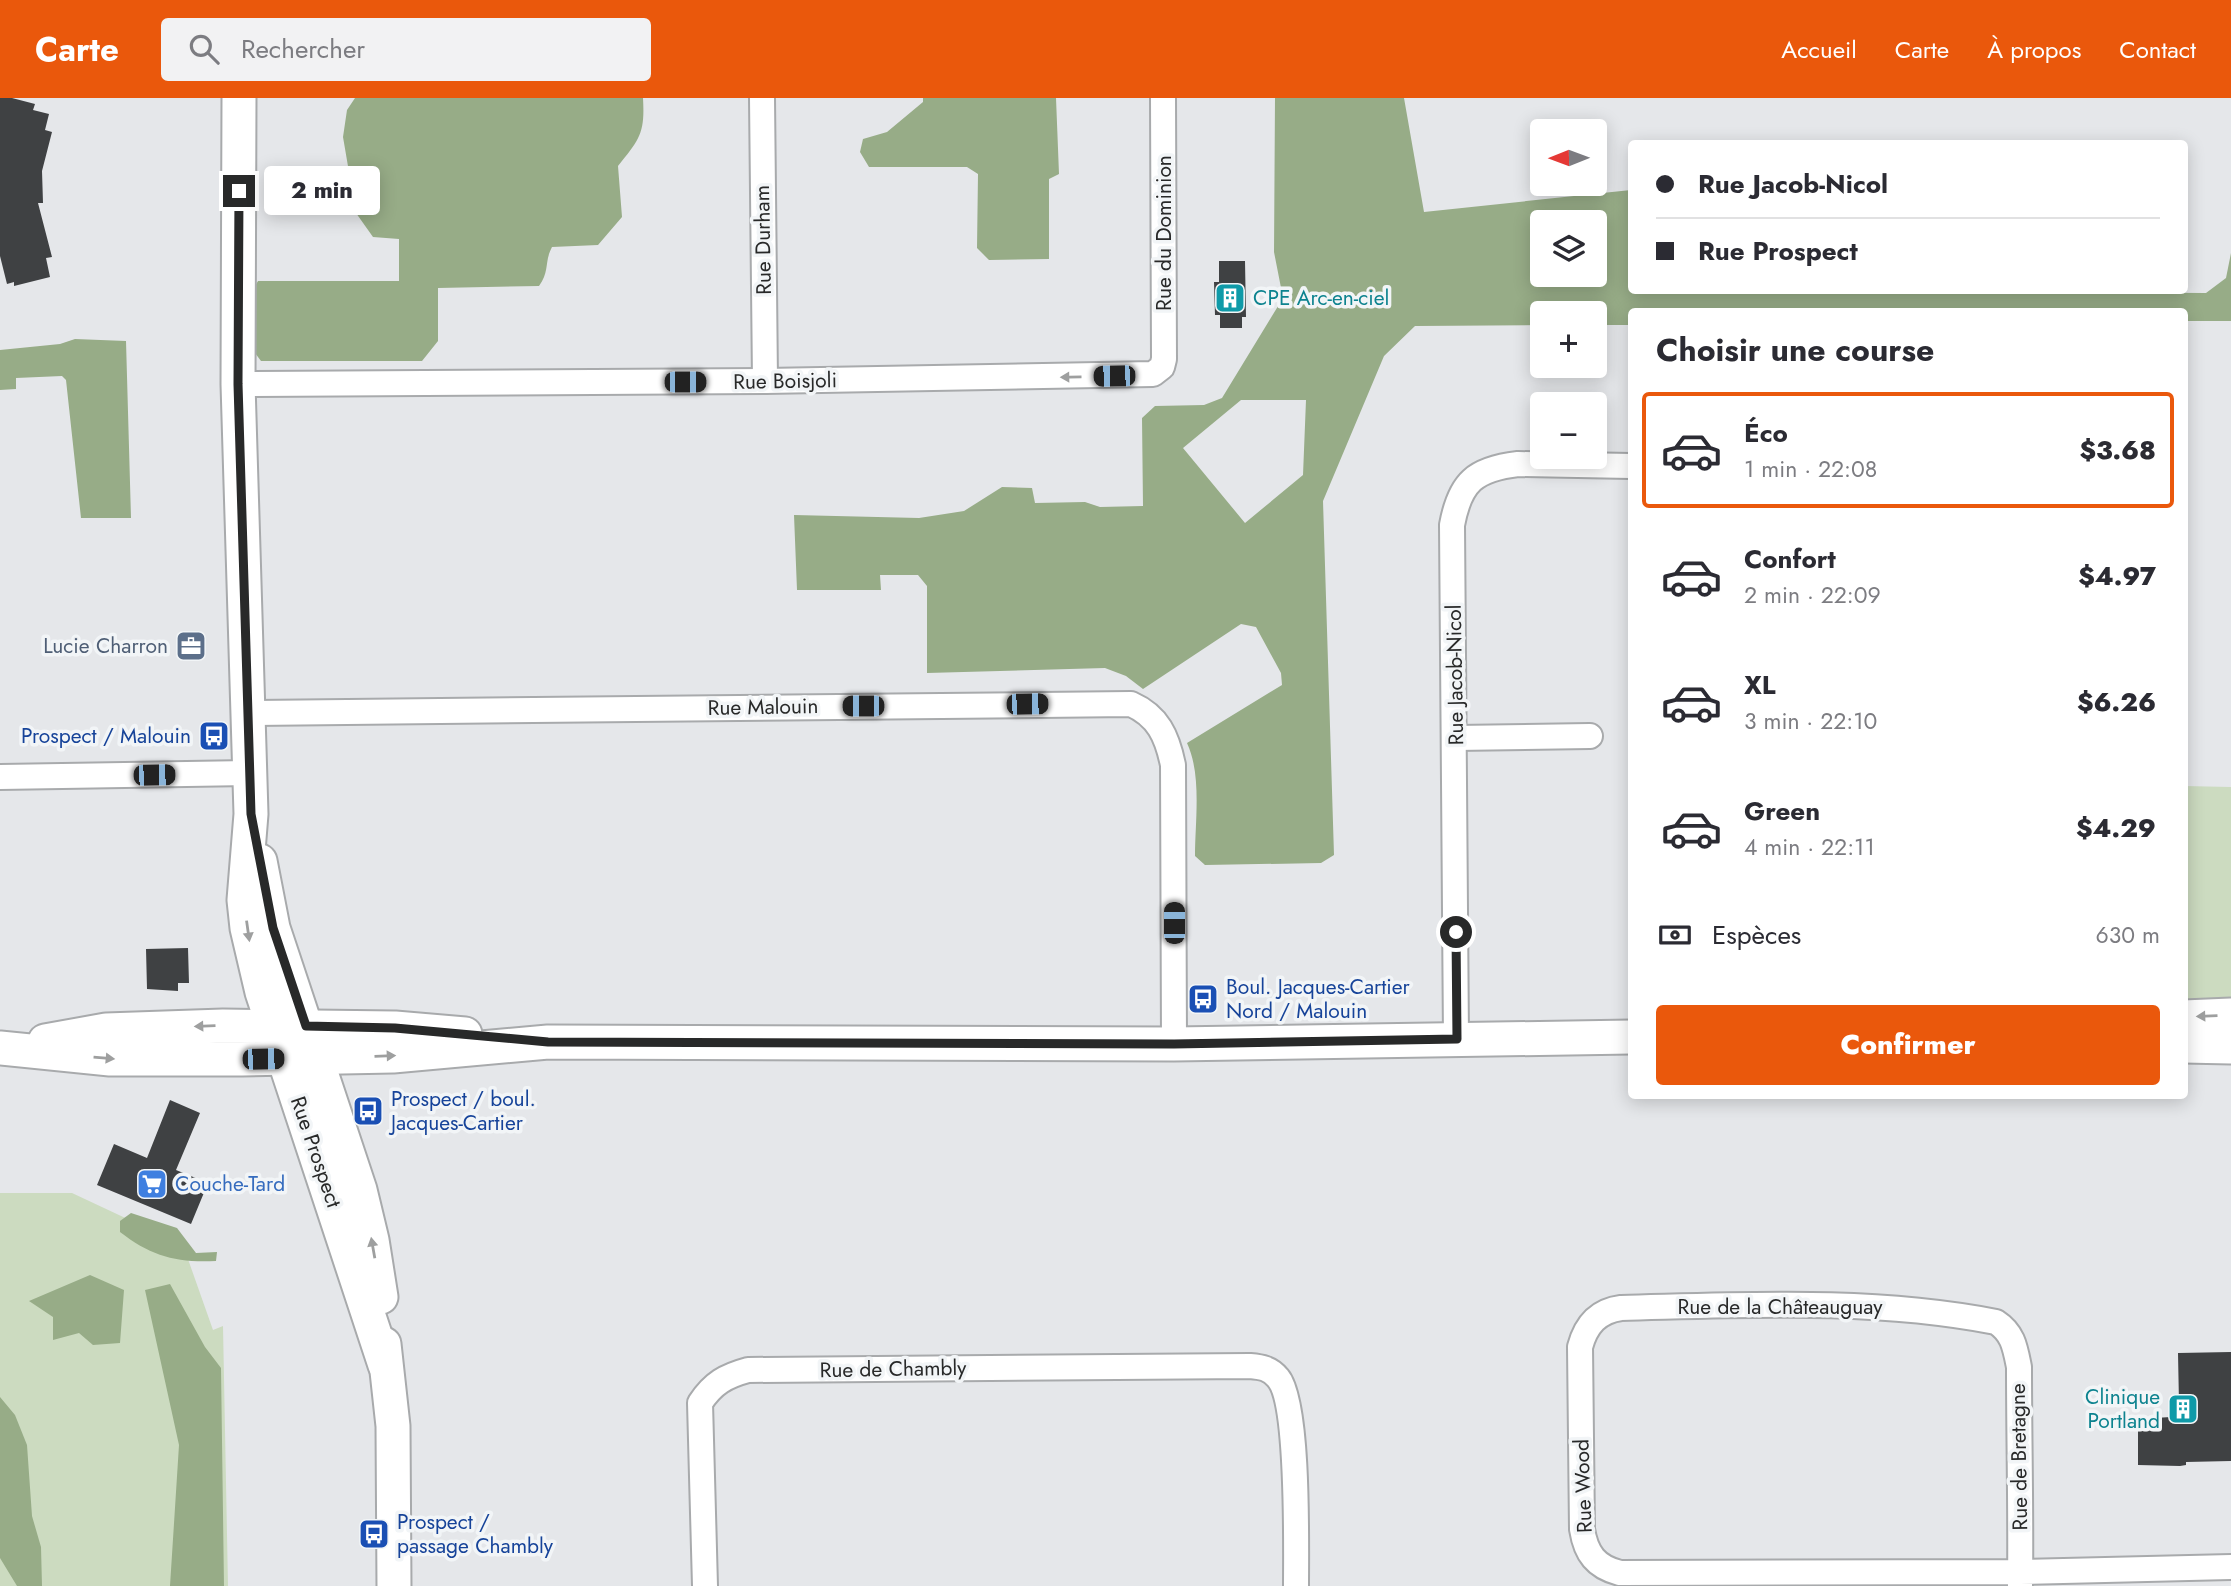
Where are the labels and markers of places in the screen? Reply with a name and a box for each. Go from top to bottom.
building icon: CPE Arc-en-ciel [1213,281,1247,315]
place label: CPE Arc-en-ciel [1253,283,1389,313]
office icon: Lucie Charron [174,629,208,663]
place label: Lucie Charron [43,631,168,661]
bus stop icon: Prospect / Malouin [197,719,231,753]
place label: Prospect / Malouin [21,721,191,751]
place label: Boul. Jacques-Cartier Nord / Malouin [1226,972,1411,1026]
bus stop icon: Boul. Jacques-Cartier Nord / Malouin [1186,982,1220,1016]
place label: Prospect / boul. Jacques-Cartier [388,1084,536,1138]
bus stop icon: Prospect / boul. Jacques-Cartier [351,1094,385,1128]
supermarket icon: Couche-Tard [135,1167,169,1201]
place label: Couche-Tard [175,1169,285,1199]
place label: Clinique Portland [2085,1382,2160,1436]
building icon: Clinique Portland [2166,1392,2200,1426]
place label: Prospect / passage Chambly [397,1507,554,1561]
bus stop icon: Prospect / passage Chambly [357,1517,391,1551]

